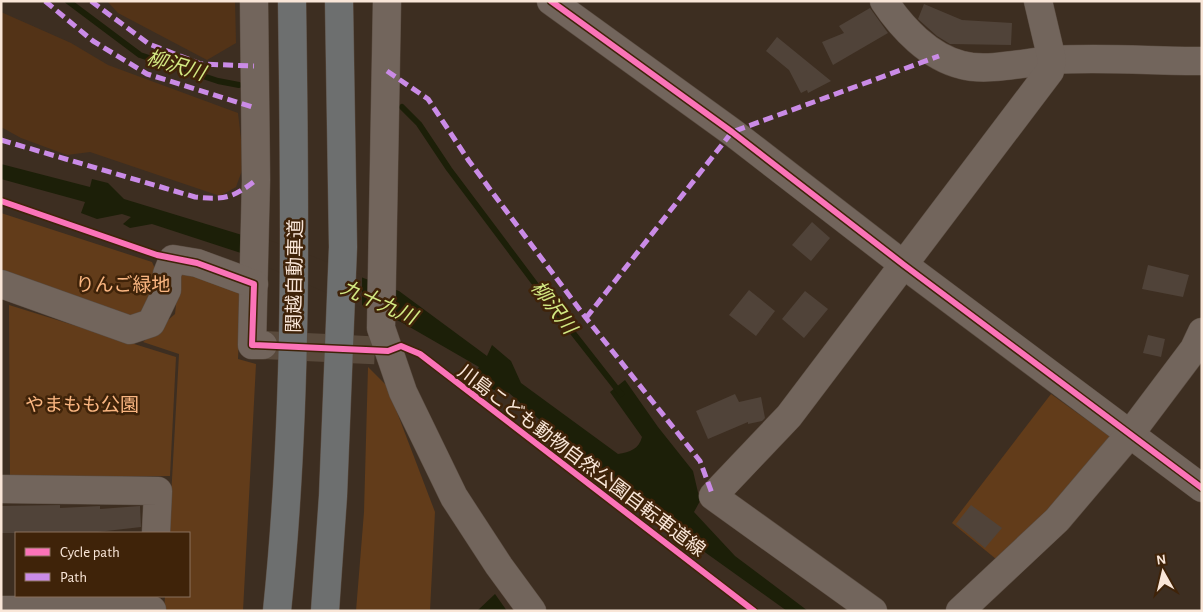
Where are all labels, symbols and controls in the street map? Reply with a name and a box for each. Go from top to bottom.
water label: 柳沢川 [144,47,210,85]
street label: 関越自動車道 [284,219,306,333]
park label: りんご緑地 [75,274,171,295]
water label: 九十九川 [338,277,421,329]
water label: 柳沢川 [527,277,581,339]
street label: 川島こども動物自然公園自転車道線 [454,361,709,560]
park label: やまもも公園 [25,395,139,415]
legend [15,532,190,597]
text: Cycle path [60,545,120,560]
north arrow [1138,547,1188,597]
text: N [1156,553,1167,568]
text: Path [60,570,87,585]

